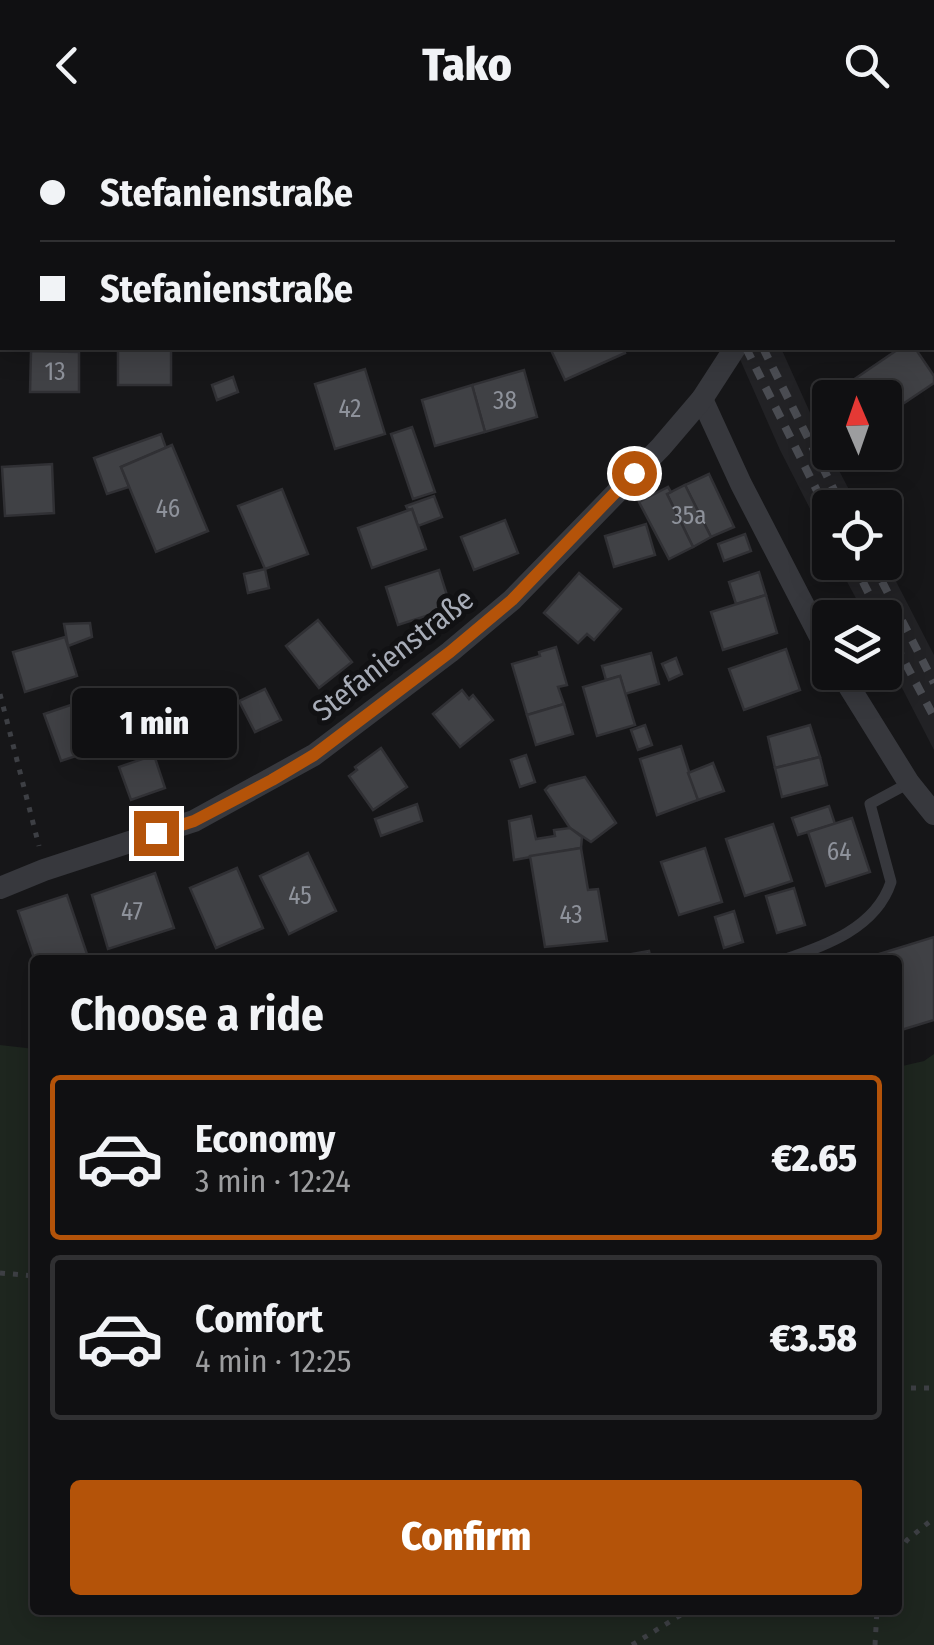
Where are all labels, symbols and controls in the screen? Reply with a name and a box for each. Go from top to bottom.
icon: back [40,38,95,93]
text: Tako [422,38,512,92]
icon: search [839,38,894,93]
text: Stefanienstraße [100,170,353,216]
text: Stefanienstraße [100,266,353,312]
house number: 13 [44,357,66,387]
north arrow [812,380,902,470]
map controls [812,380,902,690]
house number: 38 [493,386,517,416]
house number: 42 [339,394,361,424]
route start [612,451,657,496]
button: locate [812,490,902,580]
house number: 46 [156,494,180,524]
house number: 35a [671,501,707,531]
street label: Stefanienstraße [305,581,481,729]
button: layers [812,600,902,690]
callout: 1 min [74,688,238,758]
text: 1 min [120,704,189,742]
route end [134,811,179,856]
house number: 64 [827,837,851,867]
house number: 45 [288,881,312,911]
house number: 47 [121,897,143,927]
house number: 43 [559,900,583,930]
text: Choose a ride [70,988,324,1042]
icon: car [75,1113,165,1203]
text: Economy [195,1116,335,1162]
text: €2.65 [772,1135,857,1181]
text: 3 min · 12:24 [195,1162,351,1200]
icon: car [75,1293,165,1383]
text: Comfort [195,1296,323,1342]
text: €3.58 [770,1315,857,1361]
text: 4 min · 12:25 [195,1342,352,1380]
button: Confirm [70,1480,862,1595]

